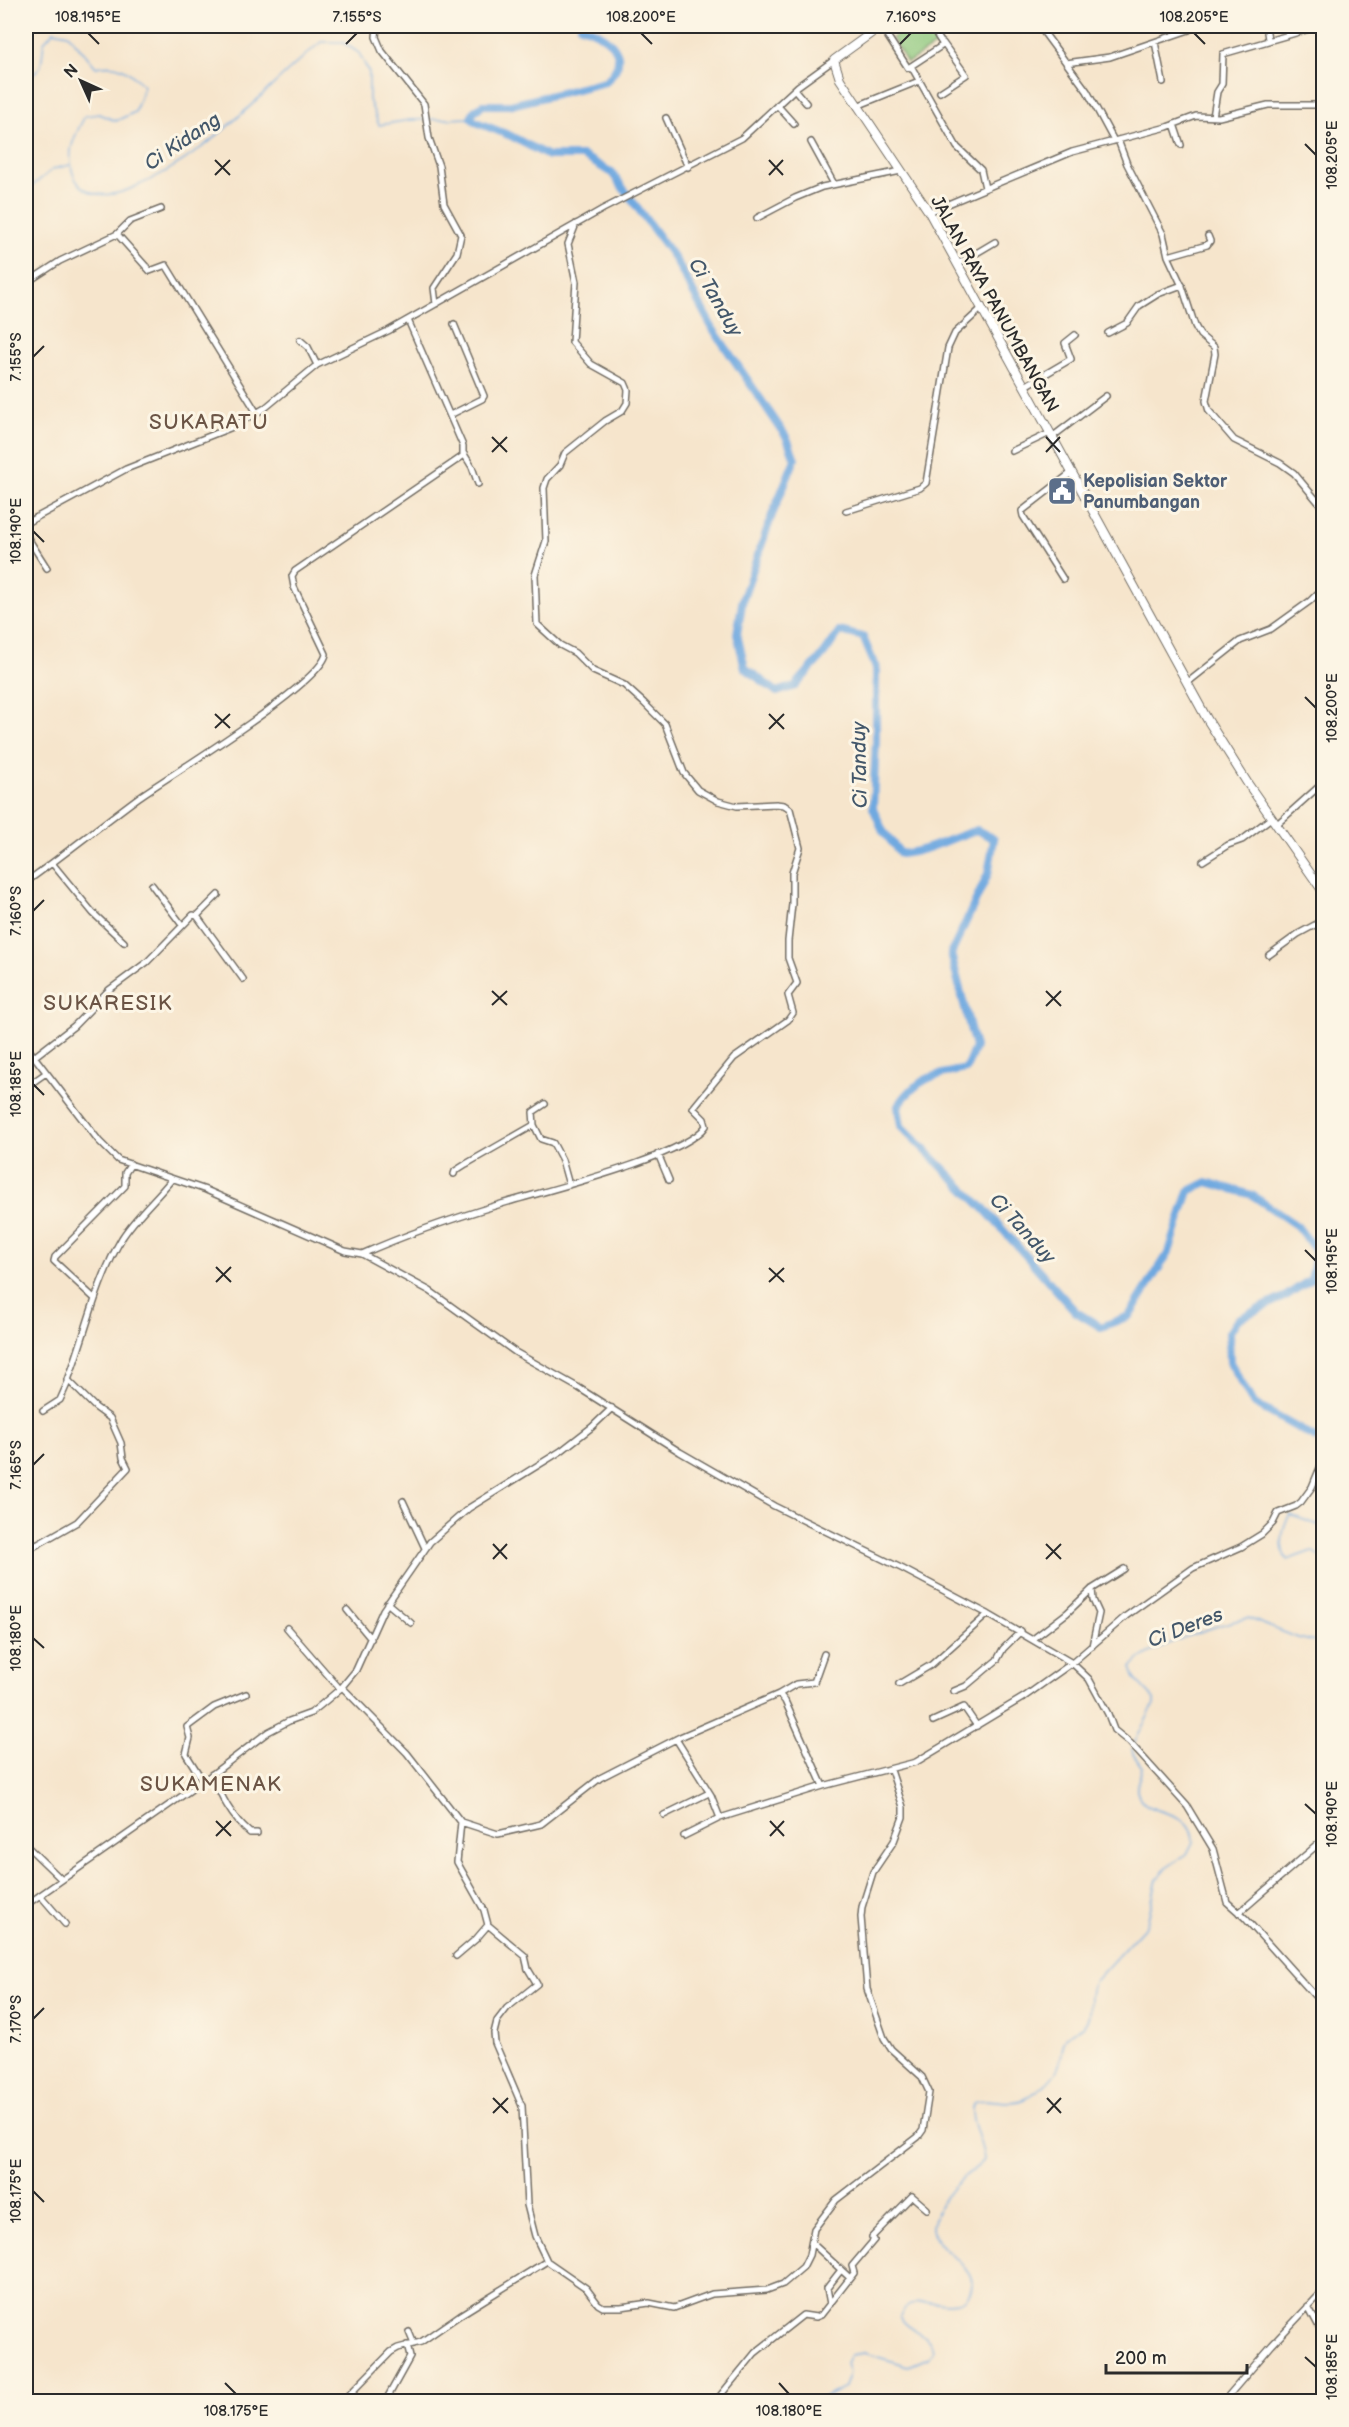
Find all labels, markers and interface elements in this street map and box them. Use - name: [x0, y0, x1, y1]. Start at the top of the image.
- text: 108.195°E: [55, 8, 121, 27]
- text: 7.155°S: [332, 8, 382, 27]
- text: 108.200°E: [606, 8, 676, 27]
- text: 7.160°S: [886, 8, 936, 27]
- text: 108.205°E: [1159, 8, 1229, 27]
- north arrow: [51, 51, 111, 111]
- text: N: [60, 60, 82, 82]
- water label: Ci Kidang: [140, 108, 225, 176]
- text: 108.205°E: [1323, 120, 1342, 190]
- street label: JALAN RAYA PANUMBANGAN: [926, 192, 1063, 416]
- water label: Ci Tanduy: [683, 254, 748, 342]
- text: 7.155°S: [7, 332, 26, 382]
- district label: SUKARATU: [149, 410, 269, 435]
- place label: Kepolisian Sektor Panumbangan: [1083, 471, 1228, 513]
- public building icon: Kepolisian Sektor Panumbangan: [1046, 475, 1078, 507]
- text: 108.190°E: [7, 498, 26, 564]
- text: 108.200°E: [1323, 673, 1342, 743]
- water label: Ci Tanduy: [847, 720, 873, 808]
- text: 7.160°S: [7, 886, 26, 936]
- district label: SUKARESIK: [43, 991, 173, 1016]
- text: 108.185°E: [7, 1051, 26, 1117]
- water label: Ci Tanduy: [984, 1188, 1061, 1270]
- text: 108.195°E: [1323, 1228, 1342, 1294]
- text: 7.165°S: [7, 1440, 26, 1490]
- water label: Ci Deres: [1144, 1603, 1226, 1653]
- text: 108.180°E: [7, 1605, 26, 1671]
- district label: SUKAMENAK: [140, 1772, 282, 1797]
- text: 108.190°E: [1323, 1781, 1342, 1847]
- text: 7.170°S: [7, 1995, 26, 2043]
- text: 108.175°E: [7, 2159, 26, 2223]
- text: 108.185°E: [1323, 2334, 1342, 2400]
- scale bar: [1106, 2337, 1247, 2375]
- text: 200 m: [1115, 2348, 1167, 2369]
- text: 108.175°E: [204, 2402, 268, 2421]
- text: 108.180°E: [756, 2402, 822, 2421]

